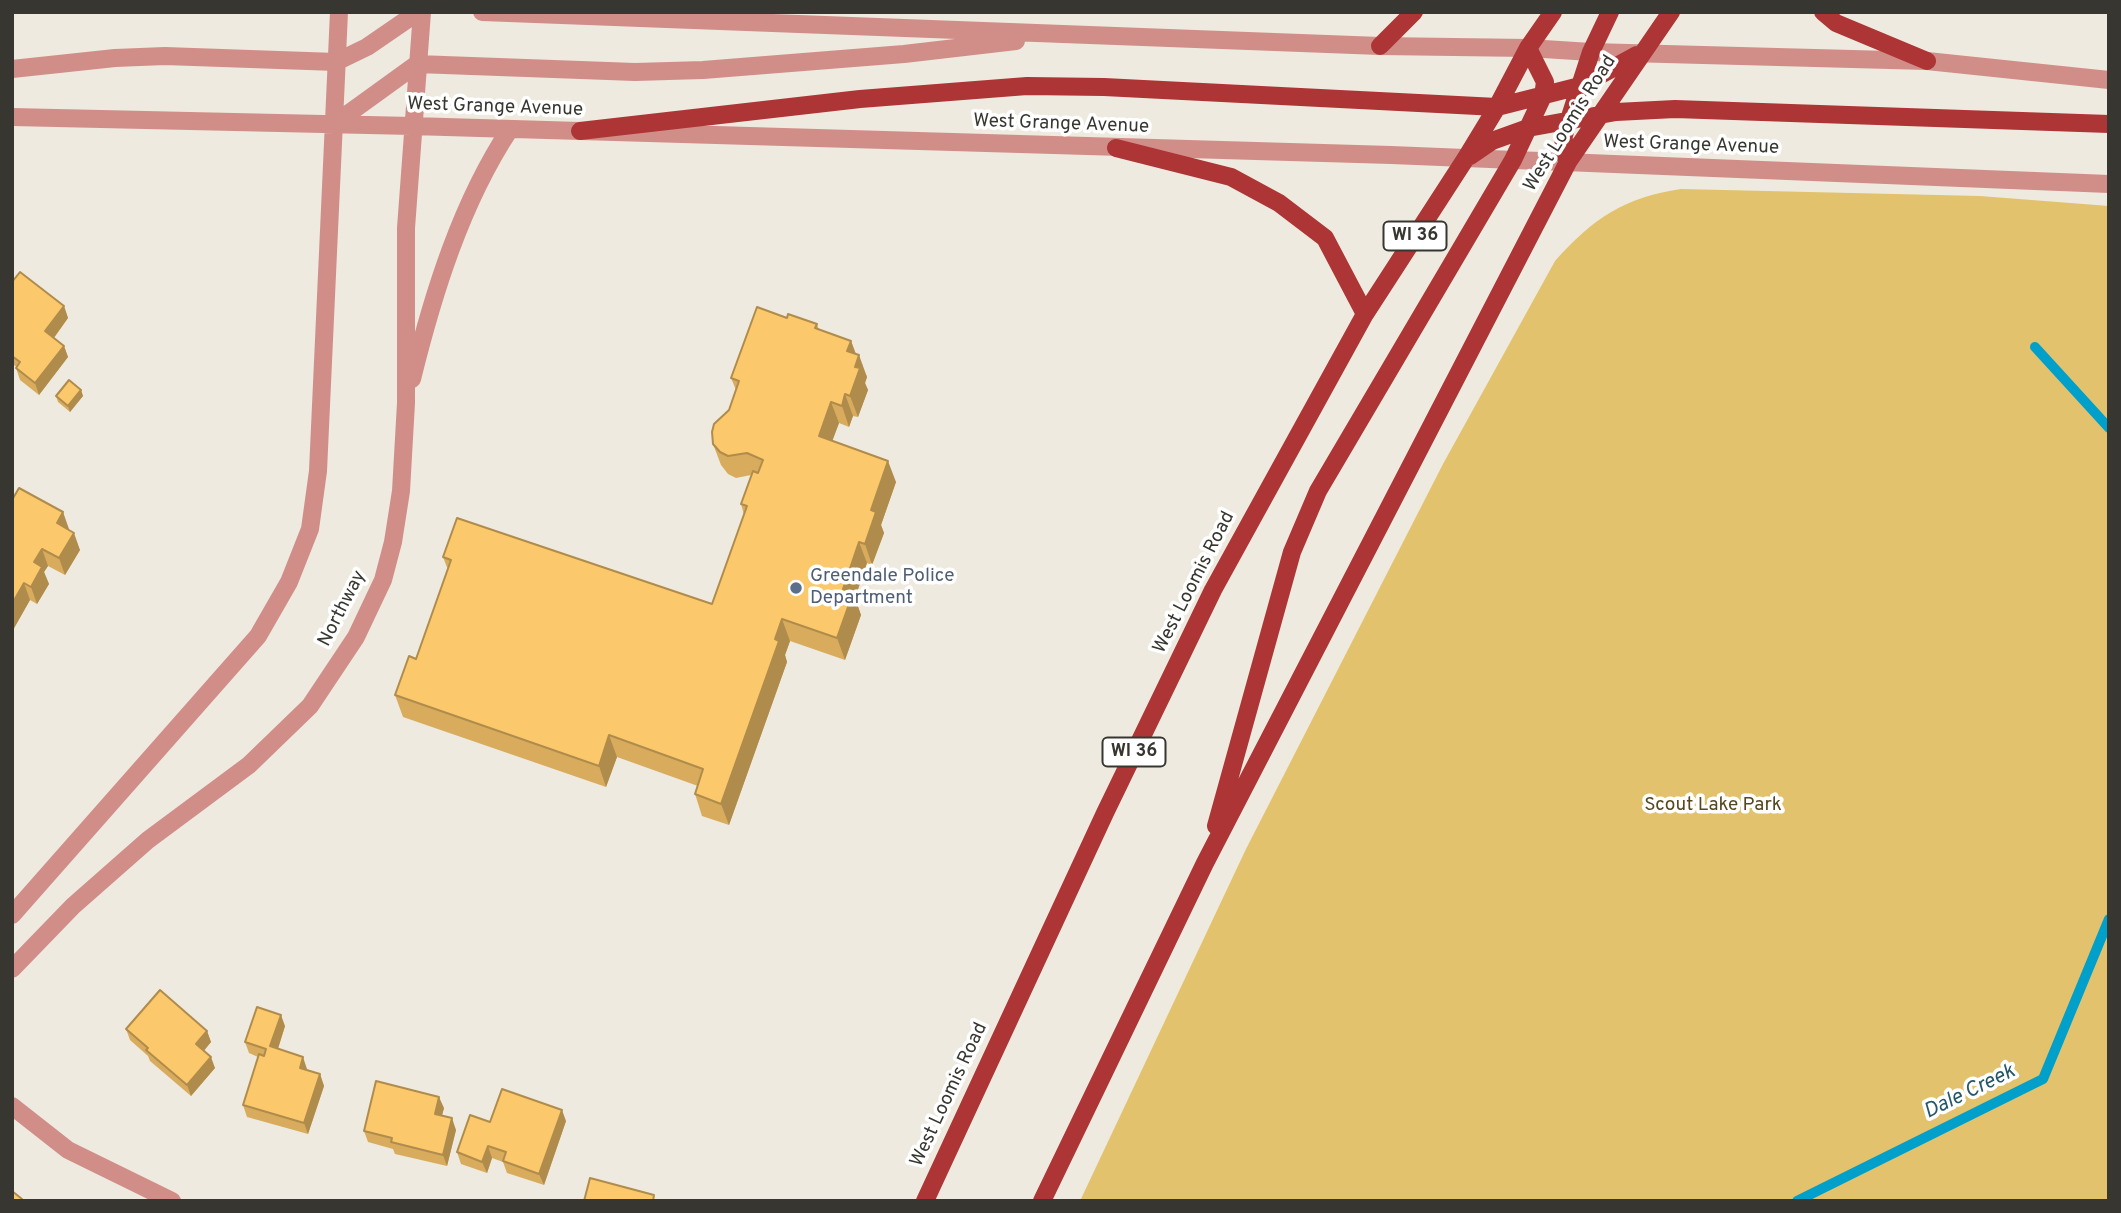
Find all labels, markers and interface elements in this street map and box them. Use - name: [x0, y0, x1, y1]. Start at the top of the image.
- street label: West Loomis Road: [1520, 52, 1622, 196]
- street label: West Grange Avenue: [407, 94, 583, 122]
- street label: West Grange Avenue: [973, 111, 1149, 139]
- street label: West Grange Avenue: [1603, 132, 1779, 160]
- road number: WI 36: [1384, 222, 1446, 250]
- street label: West Loomis Road: [1149, 508, 1241, 658]
- place label: Greendale Police Department: [810, 566, 955, 610]
- street label: Northway: [314, 567, 372, 651]
- marker: Greendale Police Department: [788, 580, 804, 596]
- road number: WI 36: [1102, 738, 1166, 766]
- park label: Scout Lake Park: [1644, 795, 1782, 817]
- street label: West Loomis Road: [907, 1019, 993, 1171]
- water label: Dale Creek: [1920, 1060, 2020, 1126]

